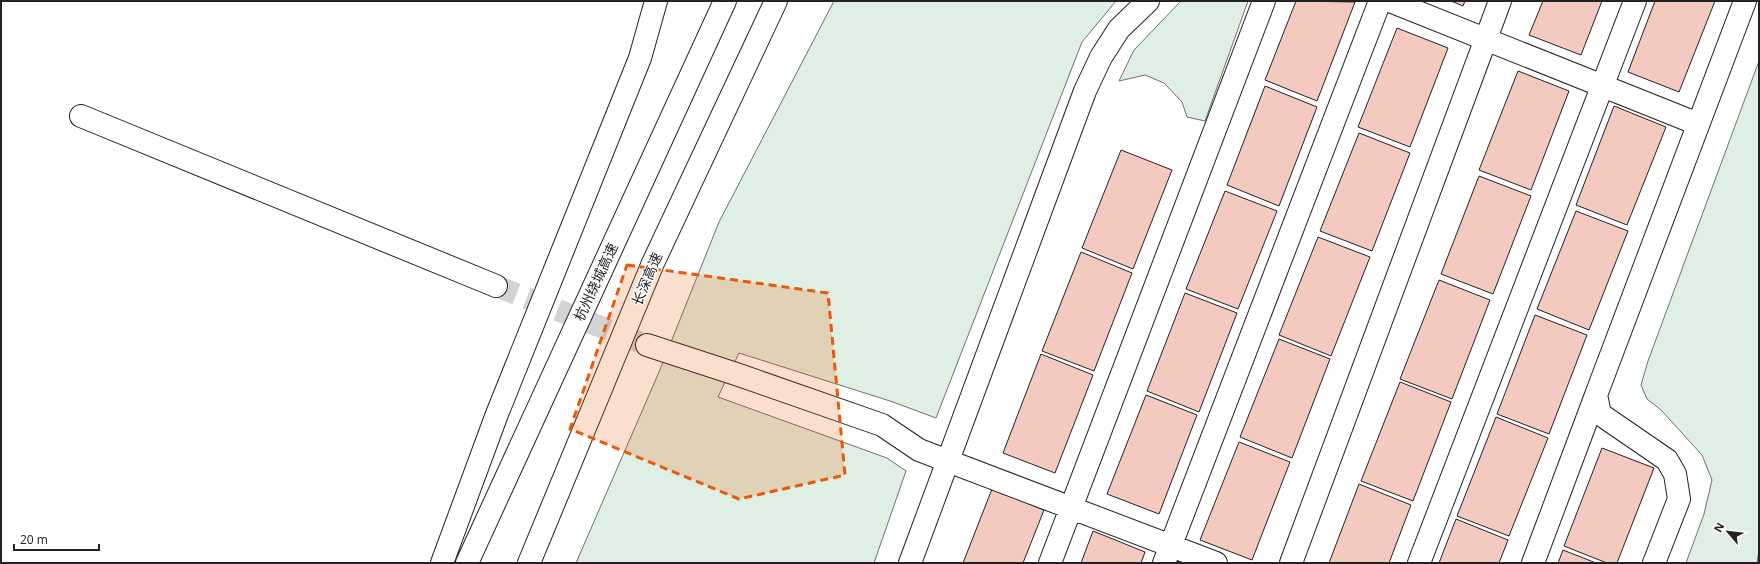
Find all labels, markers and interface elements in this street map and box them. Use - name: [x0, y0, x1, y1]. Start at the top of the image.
- street label: 杭州绕城高速: [569, 240, 622, 324]
- street label: 长深高速: [627, 249, 666, 308]
- north arrow: [1708, 512, 1748, 552]
- text: N: [1710, 520, 1727, 535]
- scale bar: [14, 526, 99, 552]
- text: 20 m: [20, 531, 48, 548]

